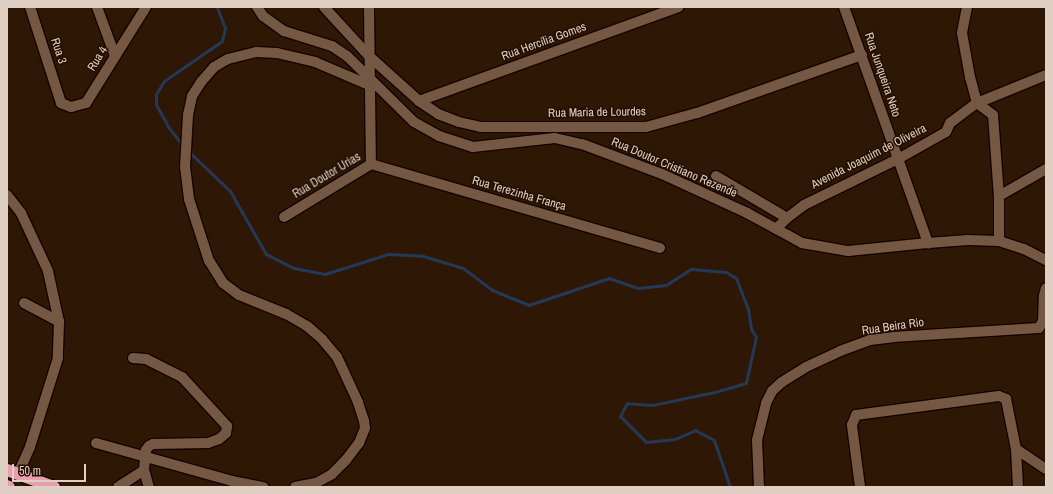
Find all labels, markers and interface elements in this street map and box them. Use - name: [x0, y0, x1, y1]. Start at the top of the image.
- street label: Rua Hercília Gomes: [500, 20, 588, 64]
- street label: Rua Junqueira Neto: [861, 31, 903, 119]
- street label: Rua 3: [47, 36, 69, 66]
- street label: Rua 4: [85, 44, 111, 74]
- street label: Rua Maria de Lourdes: [548, 105, 646, 121]
- street label: Avenida Joaquim de Oliveira: [809, 122, 929, 192]
- street label: Rua Doutor Cristiano Rezende: [609, 135, 739, 201]
- street label: Rua Doutor Urias: [290, 150, 364, 202]
- street label: Rua Terezinha França: [470, 174, 568, 214]
- street label: Rua Beira Rio: [861, 316, 925, 338]
- scale bar: [14, 456, 88, 482]
- text: 50 m: [19, 463, 41, 479]

